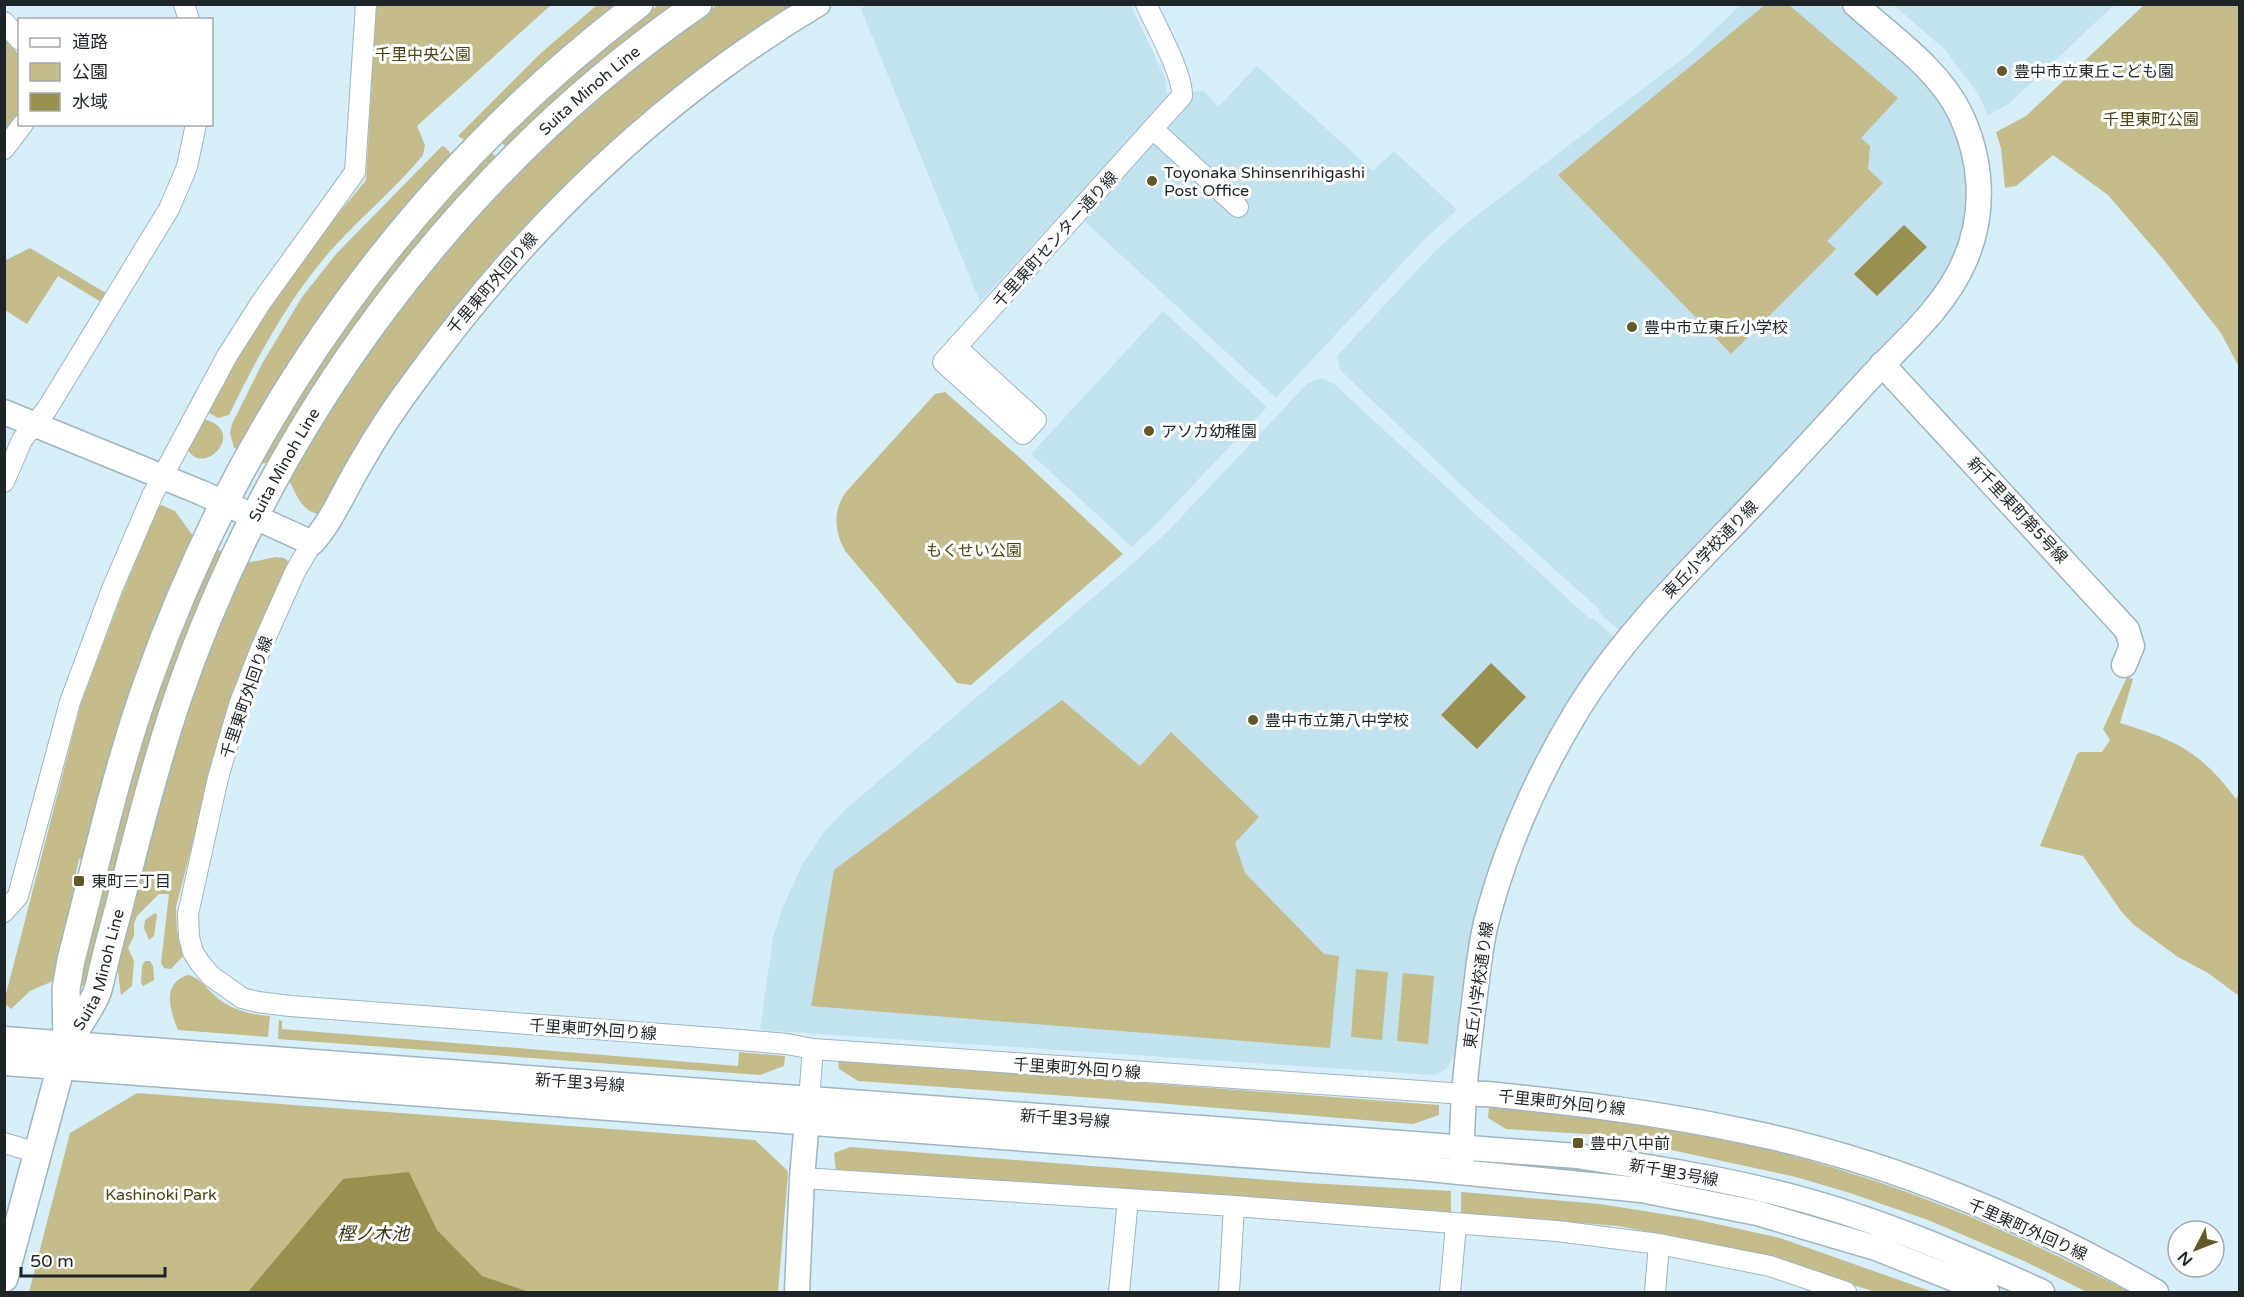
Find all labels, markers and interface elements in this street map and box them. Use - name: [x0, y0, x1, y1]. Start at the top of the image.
- legend: [18, 18, 213, 126]
- text: 道路: [72, 31, 108, 53]
- street label: Suita Minoh Line: [535, 42, 644, 140]
- park label: 千里中央公園: [375, 45, 471, 65]
- text: 公園: [72, 61, 108, 83]
- place label: 豊中市立東丘こども園: [2014, 62, 2174, 82]
- marker: 豊中市立東丘こども園: [1995, 64, 2009, 78]
- text: 水域: [72, 91, 108, 113]
- park label: 千里東町公園: [2103, 110, 2199, 130]
- place label: Toyonaka Shinsenrihigashi Post Office: [1164, 163, 1365, 201]
- street label: 千里東町センター通り線: [989, 168, 1122, 312]
- marker: Toyonaka Shinsenrihigashi Post Office: [1145, 174, 1159, 188]
- street label: 千里東町外回り線: [443, 229, 542, 339]
- place label: 豊中市立東丘小学校: [1644, 318, 1788, 338]
- marker: 豊中市立東丘小学校: [1625, 320, 1639, 334]
- street label: Suita Minoh Line: [245, 404, 325, 525]
- place label: アソカ幼稚園: [1161, 422, 1257, 442]
- marker: アソカ幼稚園: [1142, 424, 1156, 438]
- street label: 新千里東町第5号線: [1963, 453, 2072, 568]
- street label: 東丘小学校通り線: [1659, 497, 1762, 603]
- park label: もくせい公園: [926, 541, 1022, 561]
- street label: 千里東町外回り線: [217, 634, 277, 761]
- place label: 豊中市立第八中学校: [1265, 711, 1409, 731]
- marker: 豊中市立第八中学校: [1246, 713, 1260, 727]
- place label: 東町三丁目: [91, 872, 171, 892]
- marker: 東町三丁目: [72, 874, 86, 888]
- street label: Suita Minoh Line: [69, 907, 129, 1034]
- street label: 東丘小学校通り線: [1460, 920, 1498, 1050]
- street label: 千里東町外回り線: [528, 1016, 657, 1044]
- street label: 千里東町外回り線: [1012, 1055, 1141, 1083]
- street label: 新千里3号線: [534, 1070, 626, 1096]
- street label: 千里東町外回り線: [1497, 1086, 1627, 1120]
- street label: 新千里3号線: [1019, 1106, 1111, 1132]
- place label: 豊中八中前: [1590, 1134, 1670, 1154]
- marker: 豊中八中前: [1571, 1136, 1585, 1150]
- street label: 新千里3号線: [1628, 1155, 1720, 1191]
- park label: Kashinoki Park: [105, 1185, 217, 1205]
- street label: 千里東町外回り線: [1965, 1195, 2090, 1265]
- north arrow: [2166, 1219, 2226, 1279]
- water label: 樫ノ木池: [337, 1223, 411, 1245]
- scale bar: [21, 1240, 165, 1278]
- text: N: [2174, 1247, 2197, 1270]
- text: 50 m: [30, 1250, 74, 1272]

